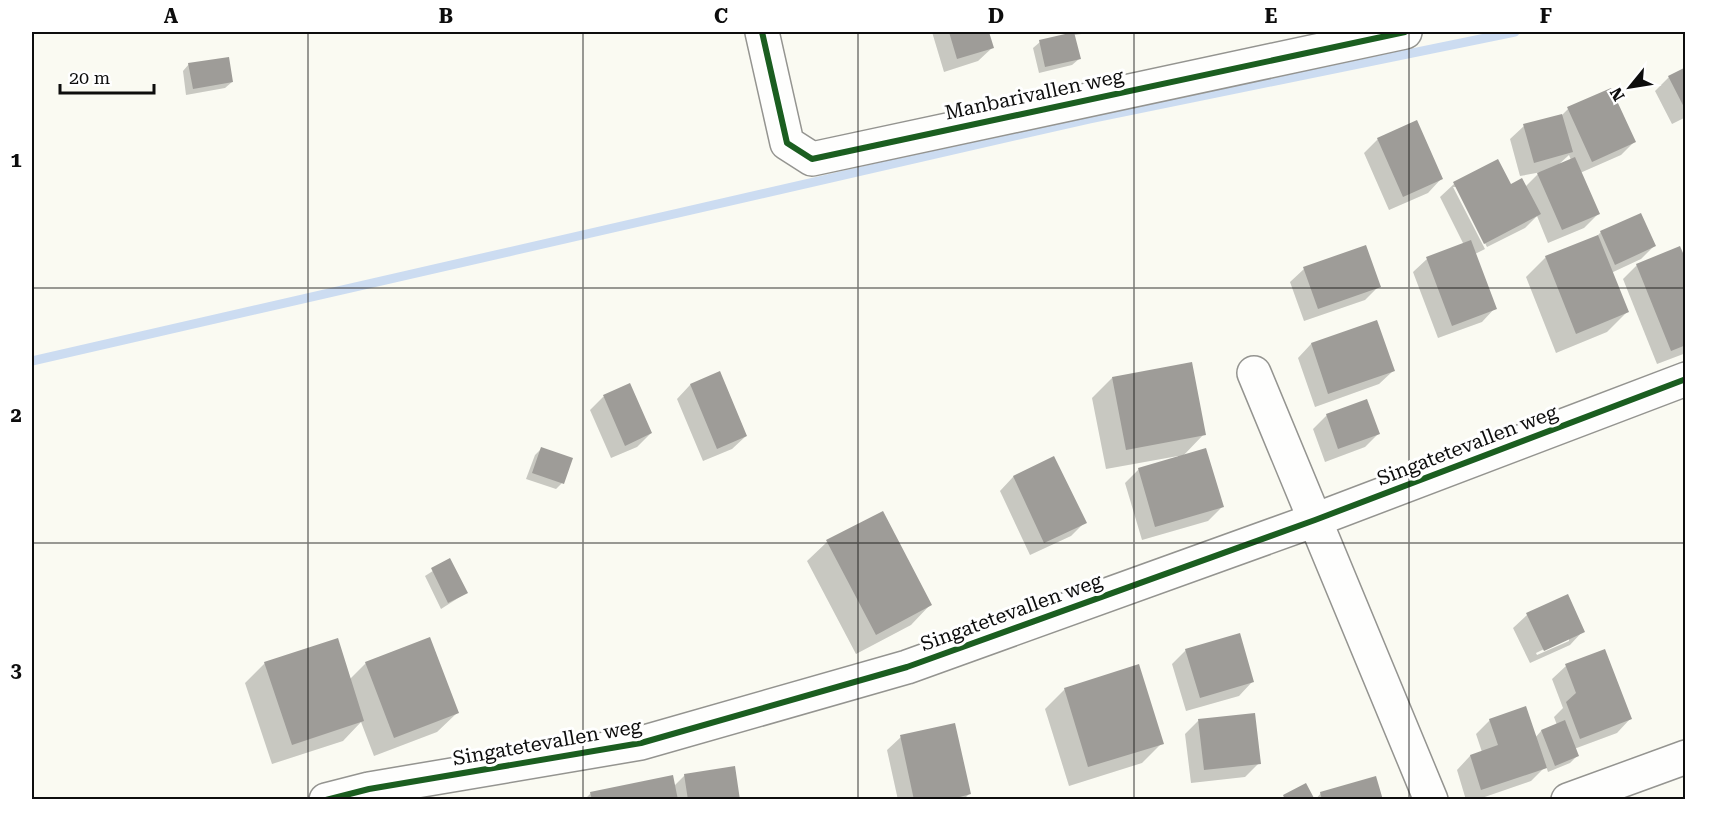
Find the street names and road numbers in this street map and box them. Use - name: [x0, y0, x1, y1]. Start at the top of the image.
- street label: Manbarivallen weg: [942, 63, 1126, 125]
- street label: Singatetevallen weg: [1373, 399, 1561, 491]
- street label: Singatetevallen weg: [917, 568, 1106, 656]
- street label: Singatetevallen weg: [451, 713, 644, 770]

